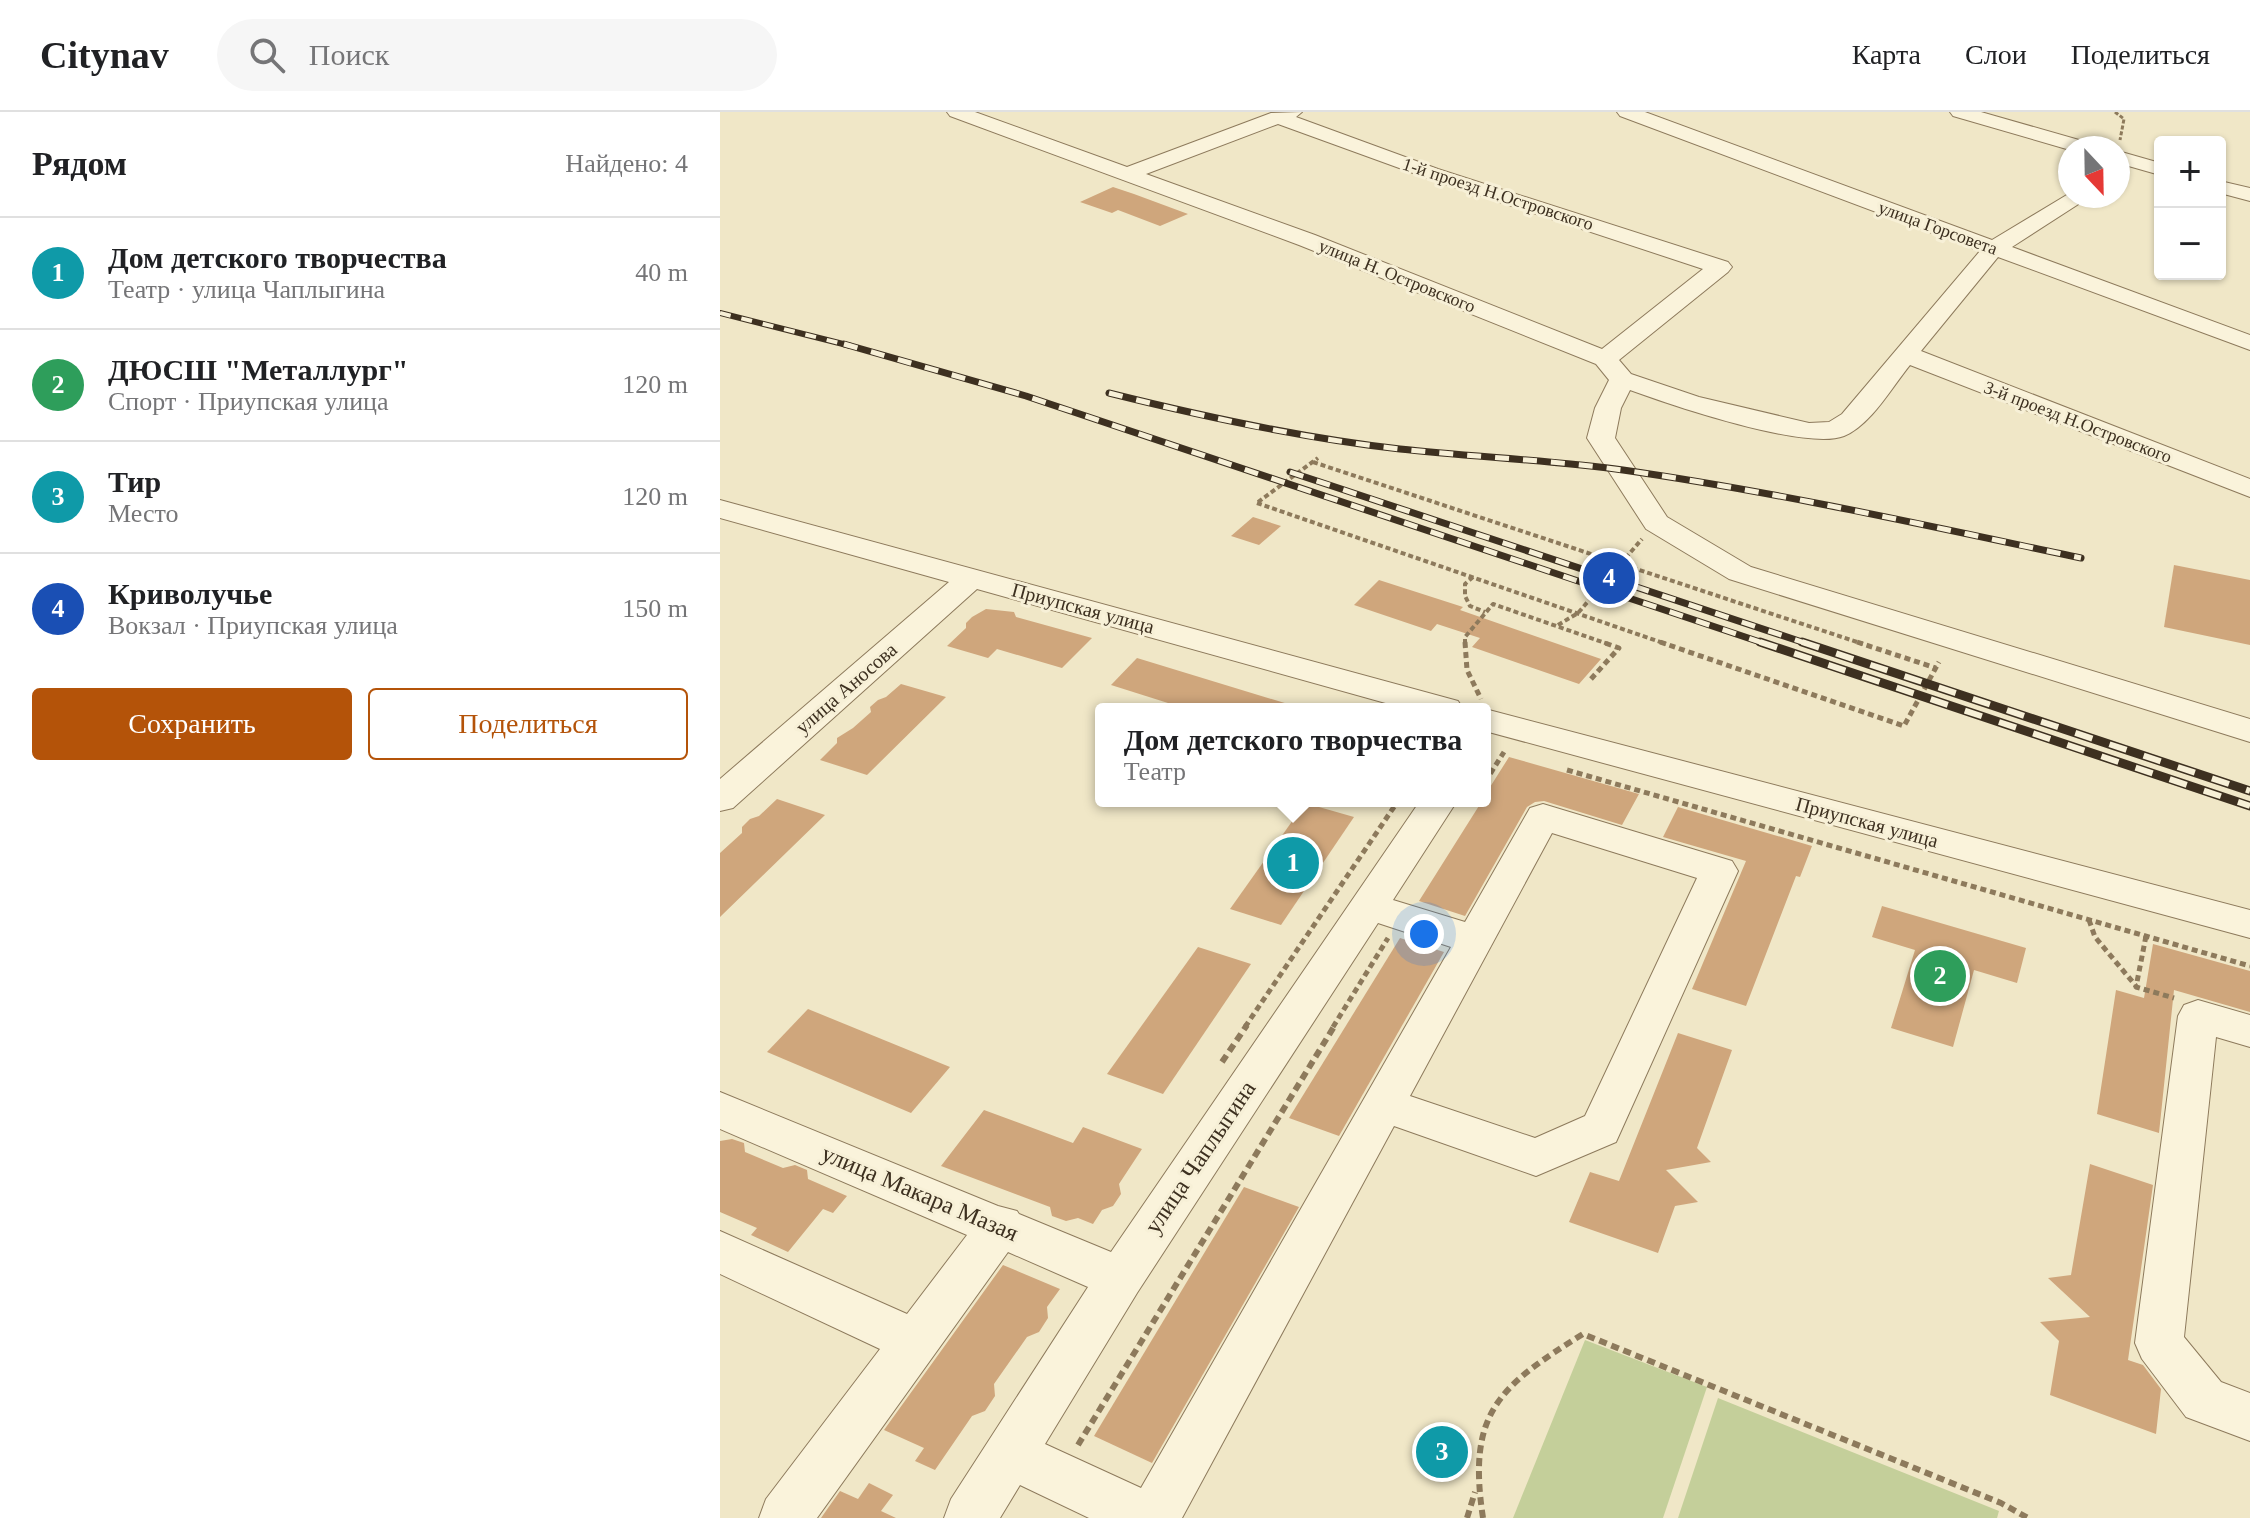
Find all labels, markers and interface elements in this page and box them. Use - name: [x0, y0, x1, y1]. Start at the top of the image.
- search box: [217, 19, 777, 91]
- icon: search: [245, 33, 289, 77]
- text: Citynav: [40, 34, 169, 76]
- text: Поиск: [309, 38, 389, 71]
- text: Карта: [1852, 39, 1921, 70]
- text: Слои: [1965, 39, 2027, 70]
- text: Поделиться: [2071, 39, 2210, 70]
- north arrow: [2058, 136, 2130, 208]
- map controls: [2154, 136, 2226, 280]
- button: +: [2154, 136, 2226, 208]
- text: Рядом: [32, 145, 127, 182]
- text: Найдено: 4: [565, 149, 688, 178]
- street label: 1-й проезд Н.Островского: [1400, 154, 1596, 234]
- street label: улица Горсовета: [1876, 197, 2000, 259]
- button: −: [2154, 208, 2226, 280]
- street label: улица Н. Островского: [1316, 235, 1478, 317]
- text: Дом детского творчества: [108, 241, 447, 274]
- text: 1: [52, 258, 65, 287]
- text: 40 m: [635, 258, 688, 287]
- text: Театр · улица Чаплыгина: [108, 275, 385, 304]
- text: ДЮСШ "Металлург": [108, 353, 408, 386]
- text: 2: [52, 370, 65, 399]
- text: 120 m: [622, 370, 688, 399]
- street label: 3-й проезд Н.Островского: [1981, 377, 2175, 467]
- text: Спорт · Приупская улица: [108, 387, 389, 416]
- text: Тир: [108, 465, 161, 498]
- text: 3: [52, 482, 65, 511]
- text: 120 m: [622, 482, 688, 511]
- text: Место: [108, 499, 179, 528]
- pin: 4: [1583, 548, 1635, 608]
- text: Криволучье: [108, 577, 272, 610]
- street label: Приупская улица: [1009, 578, 1157, 639]
- text: 4: [52, 594, 65, 623]
- text: 150 m: [622, 594, 688, 623]
- text: Вокзал · Приупская улица: [108, 611, 398, 640]
- street label: улица Аносова: [791, 638, 902, 739]
- button: Сохранить: [32, 688, 352, 760]
- button: Поделиться: [368, 688, 688, 760]
- popup: [1095, 703, 1491, 807]
- text: Дом детского творчества: [1124, 723, 1462, 756]
- text: Театр: [1124, 757, 1186, 786]
- street label: Приупская улица: [1793, 792, 1941, 853]
- pin: 1: [1267, 833, 1319, 893]
- your location: [1404, 914, 1444, 954]
- pin: 2: [1914, 946, 1966, 1006]
- street label: улица Чаплыгина: [1139, 1076, 1261, 1238]
- street label: улица Макара Мазая: [818, 1140, 1022, 1246]
- pin: 3: [1416, 1422, 1468, 1482]

